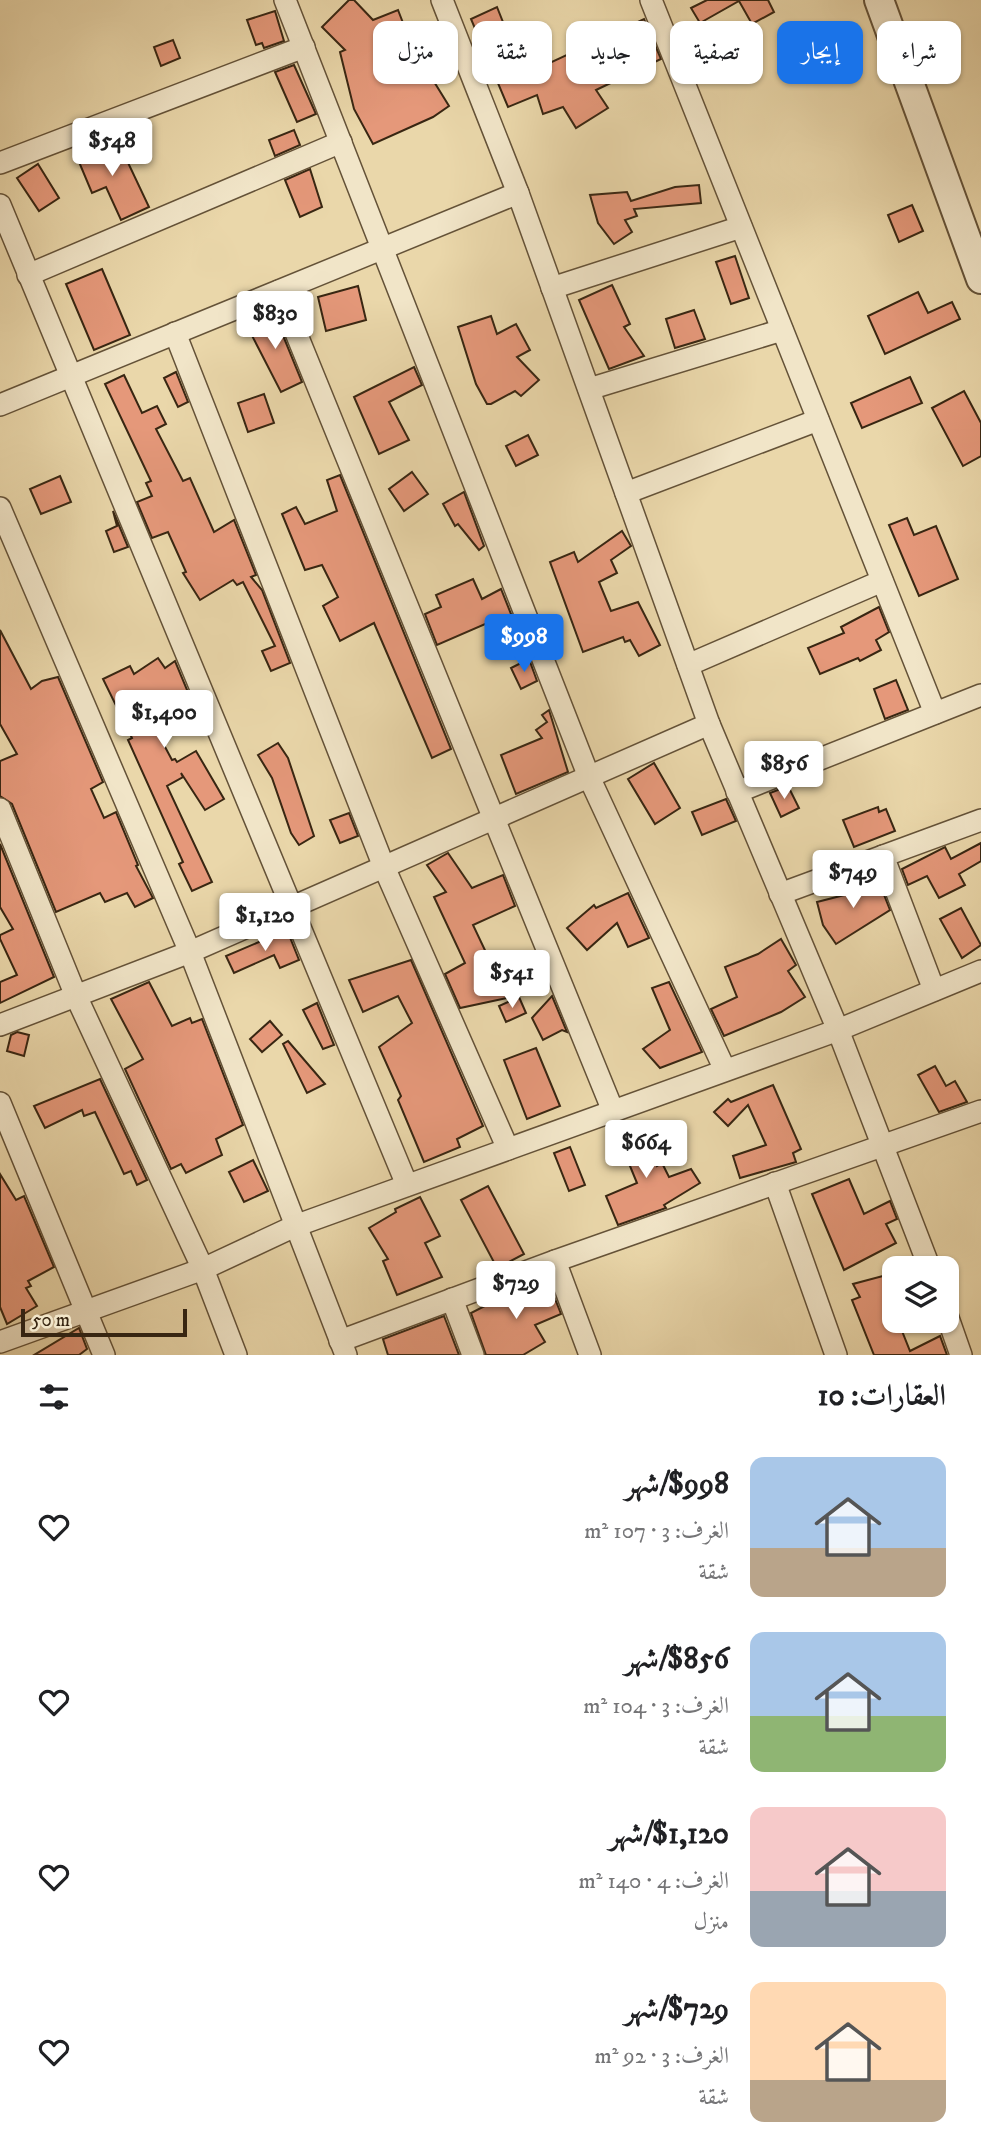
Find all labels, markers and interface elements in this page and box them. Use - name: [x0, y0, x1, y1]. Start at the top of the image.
- chip: منزل: [373, 21, 458, 84]
- chip: شقة: [472, 21, 552, 84]
- chip: جديد: [566, 21, 656, 84]
- chip: تصفية: [670, 21, 763, 84]
- chip: إيجار: [777, 21, 863, 84]
- chip: شراء: [877, 21, 961, 84]
- pin: $548: [71, 118, 153, 178]
- text: $548: [88, 126, 136, 155]
- pin: $830: [234, 292, 316, 351]
- text: $830: [252, 299, 298, 328]
- pin: $998: [483, 614, 565, 674]
- text: $998: [500, 622, 548, 651]
- pin: $1,400: [107, 690, 221, 750]
- text: $1,400: [131, 698, 197, 727]
- pin: $856: [743, 742, 825, 801]
- text: $856: [760, 749, 808, 778]
- pin: $749: [812, 850, 894, 910]
- text: $749: [829, 858, 878, 887]
- pin: $1,120: [208, 894, 322, 953]
- text: $1,120: [235, 901, 295, 930]
- pin: $541: [471, 950, 553, 1010]
- text: $541: [490, 958, 534, 987]
- pin: $664: [605, 1120, 687, 1180]
- text: $664: [621, 1128, 671, 1157]
- map controls: [882, 1256, 959, 1333]
- button: layers: [882, 1256, 959, 1333]
- pin: $729: [475, 1262, 557, 1321]
- text: $729: [492, 1269, 540, 1298]
- scale bar: [21, 1306, 187, 1338]
- text: 50 m: [32, 1309, 70, 1332]
- icon: filters: [35, 1378, 73, 1416]
- text: العقارات: 10: [817, 1378, 946, 1415]
- text: $998/شهر: [625, 1466, 729, 1503]
- icon: home: [806, 1485, 890, 1569]
- icon: heart: [35, 1508, 73, 1546]
- text: الغرف: 3 · 107 m²: [584, 1517, 729, 1546]
- text: شقة: [699, 1558, 729, 1587]
- text: $856/شهر: [625, 1641, 729, 1678]
- icon: home: [806, 1660, 890, 1744]
- icon: heart: [35, 1683, 73, 1721]
- text: الغرف: 3 · 104 m²: [583, 1692, 729, 1721]
- text: شقة: [699, 1733, 729, 1762]
- text: $1,120/شهر: [609, 1816, 729, 1853]
- icon: home: [806, 1835, 890, 1919]
- icon: heart: [35, 1858, 73, 1896]
- text: الغرف: 4 · 140 m²: [578, 1867, 729, 1896]
- text: منزل: [694, 1908, 729, 1937]
- text: $729/شهر: [625, 1991, 729, 2028]
- icon: home: [806, 2010, 890, 2094]
- icon: heart: [35, 2033, 73, 2071]
- text: الغرف: 3 · 92 m²: [594, 2042, 729, 2071]
- text: شقة: [699, 2083, 729, 2112]

